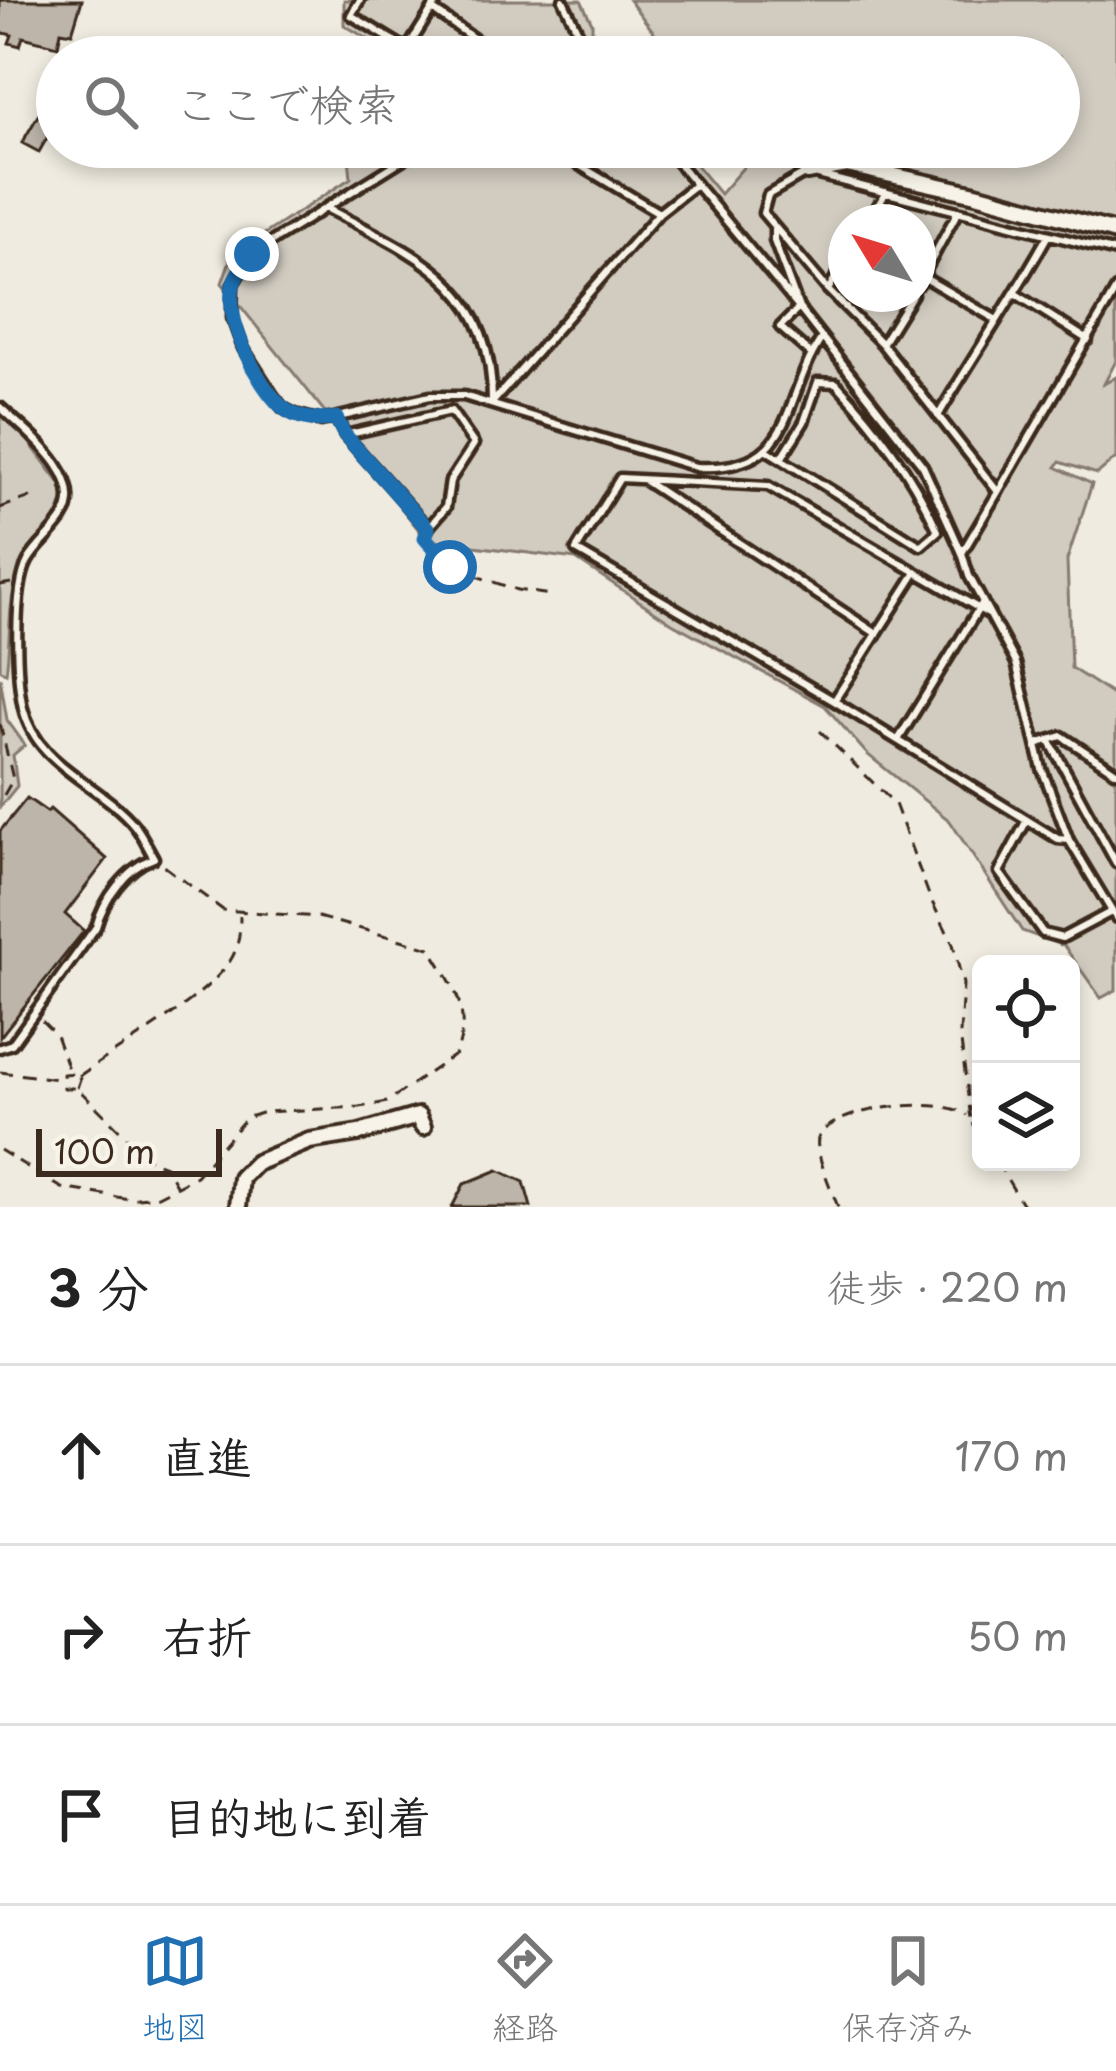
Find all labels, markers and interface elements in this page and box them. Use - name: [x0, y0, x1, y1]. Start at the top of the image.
- search box: [36, 36, 1080, 168]
- text: ここで検索: [174, 68, 399, 136]
- icon: search: [78, 69, 144, 135]
- north arrow: [828, 204, 936, 312]
- route end: [225, 227, 279, 281]
- route start: [423, 540, 477, 594]
- map controls: [972, 955, 1080, 1171]
- button: locate: [972, 955, 1080, 1063]
- button: layers: [972, 1063, 1080, 1171]
- scale bar: [36, 1123, 222, 1176]
- text: 100 m: [54, 1125, 155, 1175]
- text: 3 分: [48, 1247, 149, 1324]
- text: 徒歩 · 220 m: [827, 1256, 1068, 1315]
- text: 直進: [162, 1421, 252, 1489]
- icon: ahead: [48, 1422, 114, 1488]
- text: 170 m: [955, 1425, 1068, 1484]
- text: 右折: [162, 1601, 252, 1669]
- icon: right: [48, 1602, 114, 1668]
- text: 50 m: [967, 1605, 1068, 1664]
- text: 目的地に到着: [162, 1781, 432, 1849]
- icon: arrive: [48, 1782, 114, 1848]
- tab: 地図: [142, 1928, 208, 2050]
- tab: 経路: [492, 1928, 558, 2050]
- tab: 保存済み: [842, 1928, 974, 2050]

